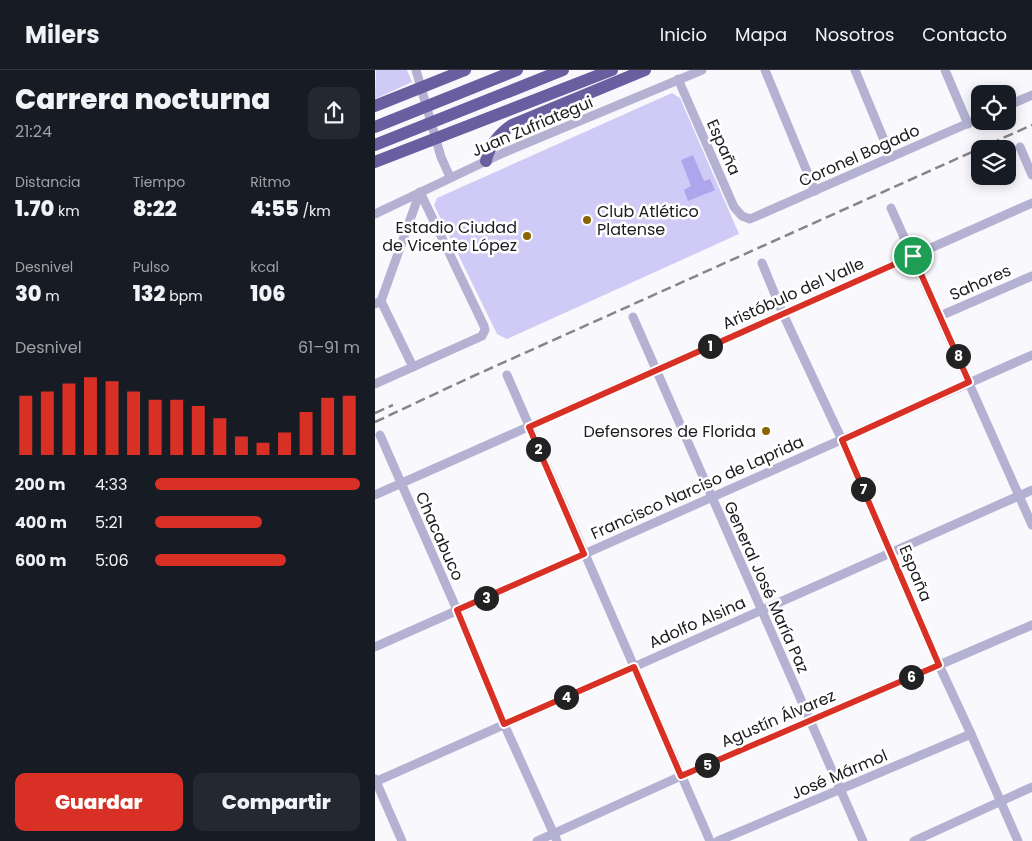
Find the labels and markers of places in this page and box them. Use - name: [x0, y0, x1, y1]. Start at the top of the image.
- place label: Club Atlético Platense: [597, 200, 699, 241]
- marker: Club Atlético Platense: [581, 214, 593, 226]
- place label: Estadio Ciudad de Vicente López: [382, 216, 517, 257]
- marker: Estadio Ciudad de Vicente López: [521, 230, 533, 242]
- pin: [892, 235, 934, 277]
- pin: 1: [697, 334, 723, 358]
- pin: 8: [945, 344, 971, 368]
- place label: Defensores de Florida: [583, 420, 756, 443]
- marker: Defensores de Florida: [760, 425, 772, 437]
- pin: 2: [525, 436, 551, 462]
- pin: 7: [851, 476, 875, 502]
- pin: 3: [473, 586, 499, 610]
- pin: 6: [899, 664, 923, 690]
- pin: 4: [553, 684, 579, 710]
- pin: 5: [695, 752, 719, 778]

